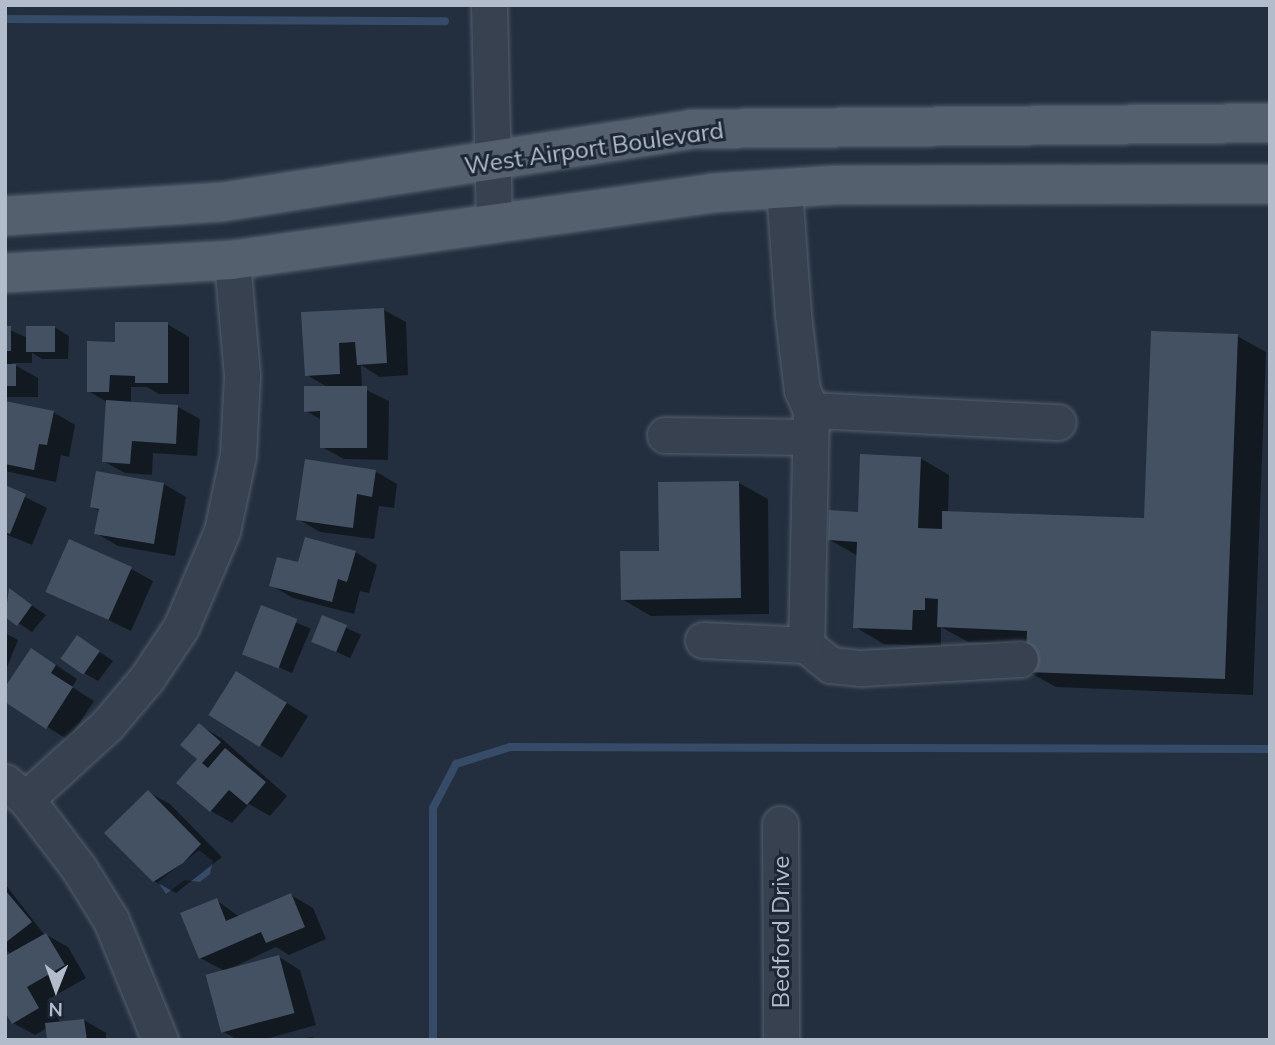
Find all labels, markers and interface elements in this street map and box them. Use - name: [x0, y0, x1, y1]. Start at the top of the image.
- street label: West Airport Boulevard: [463, 116, 725, 180]
- street label: Bedford Drive: [767, 856, 795, 1008]
- north arrow: [21, 954, 91, 1024]
- text: N: [48, 998, 63, 1022]

